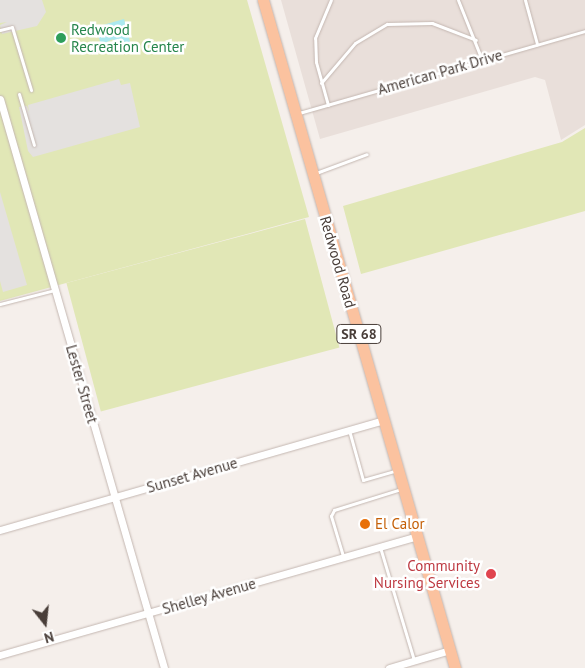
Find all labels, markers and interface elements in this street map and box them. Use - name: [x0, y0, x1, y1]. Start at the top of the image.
- place label: Redwood Recreation Center: [71, 20, 184, 55]
- marker: Redwood Recreation Center: [55, 32, 67, 44]
- street label: American Park Drive: [375, 46, 505, 98]
- street label: Redwood Road: [316, 214, 360, 310]
- road number: SR 68: [335, 322, 383, 346]
- street label: Lester Street: [62, 343, 102, 425]
- street label: Sunset Avenue: [144, 453, 240, 497]
- place label: El Calor: [375, 515, 425, 533]
- marker: El Calor: [359, 518, 371, 530]
- place label: Community Nursing Services: [374, 556, 480, 591]
- marker: Community Nursing Services: [484, 567, 498, 581]
- street label: Shelley Avenue: [160, 574, 258, 618]
- north arrow: [20, 598, 70, 648]
- text: N: [42, 627, 56, 647]

